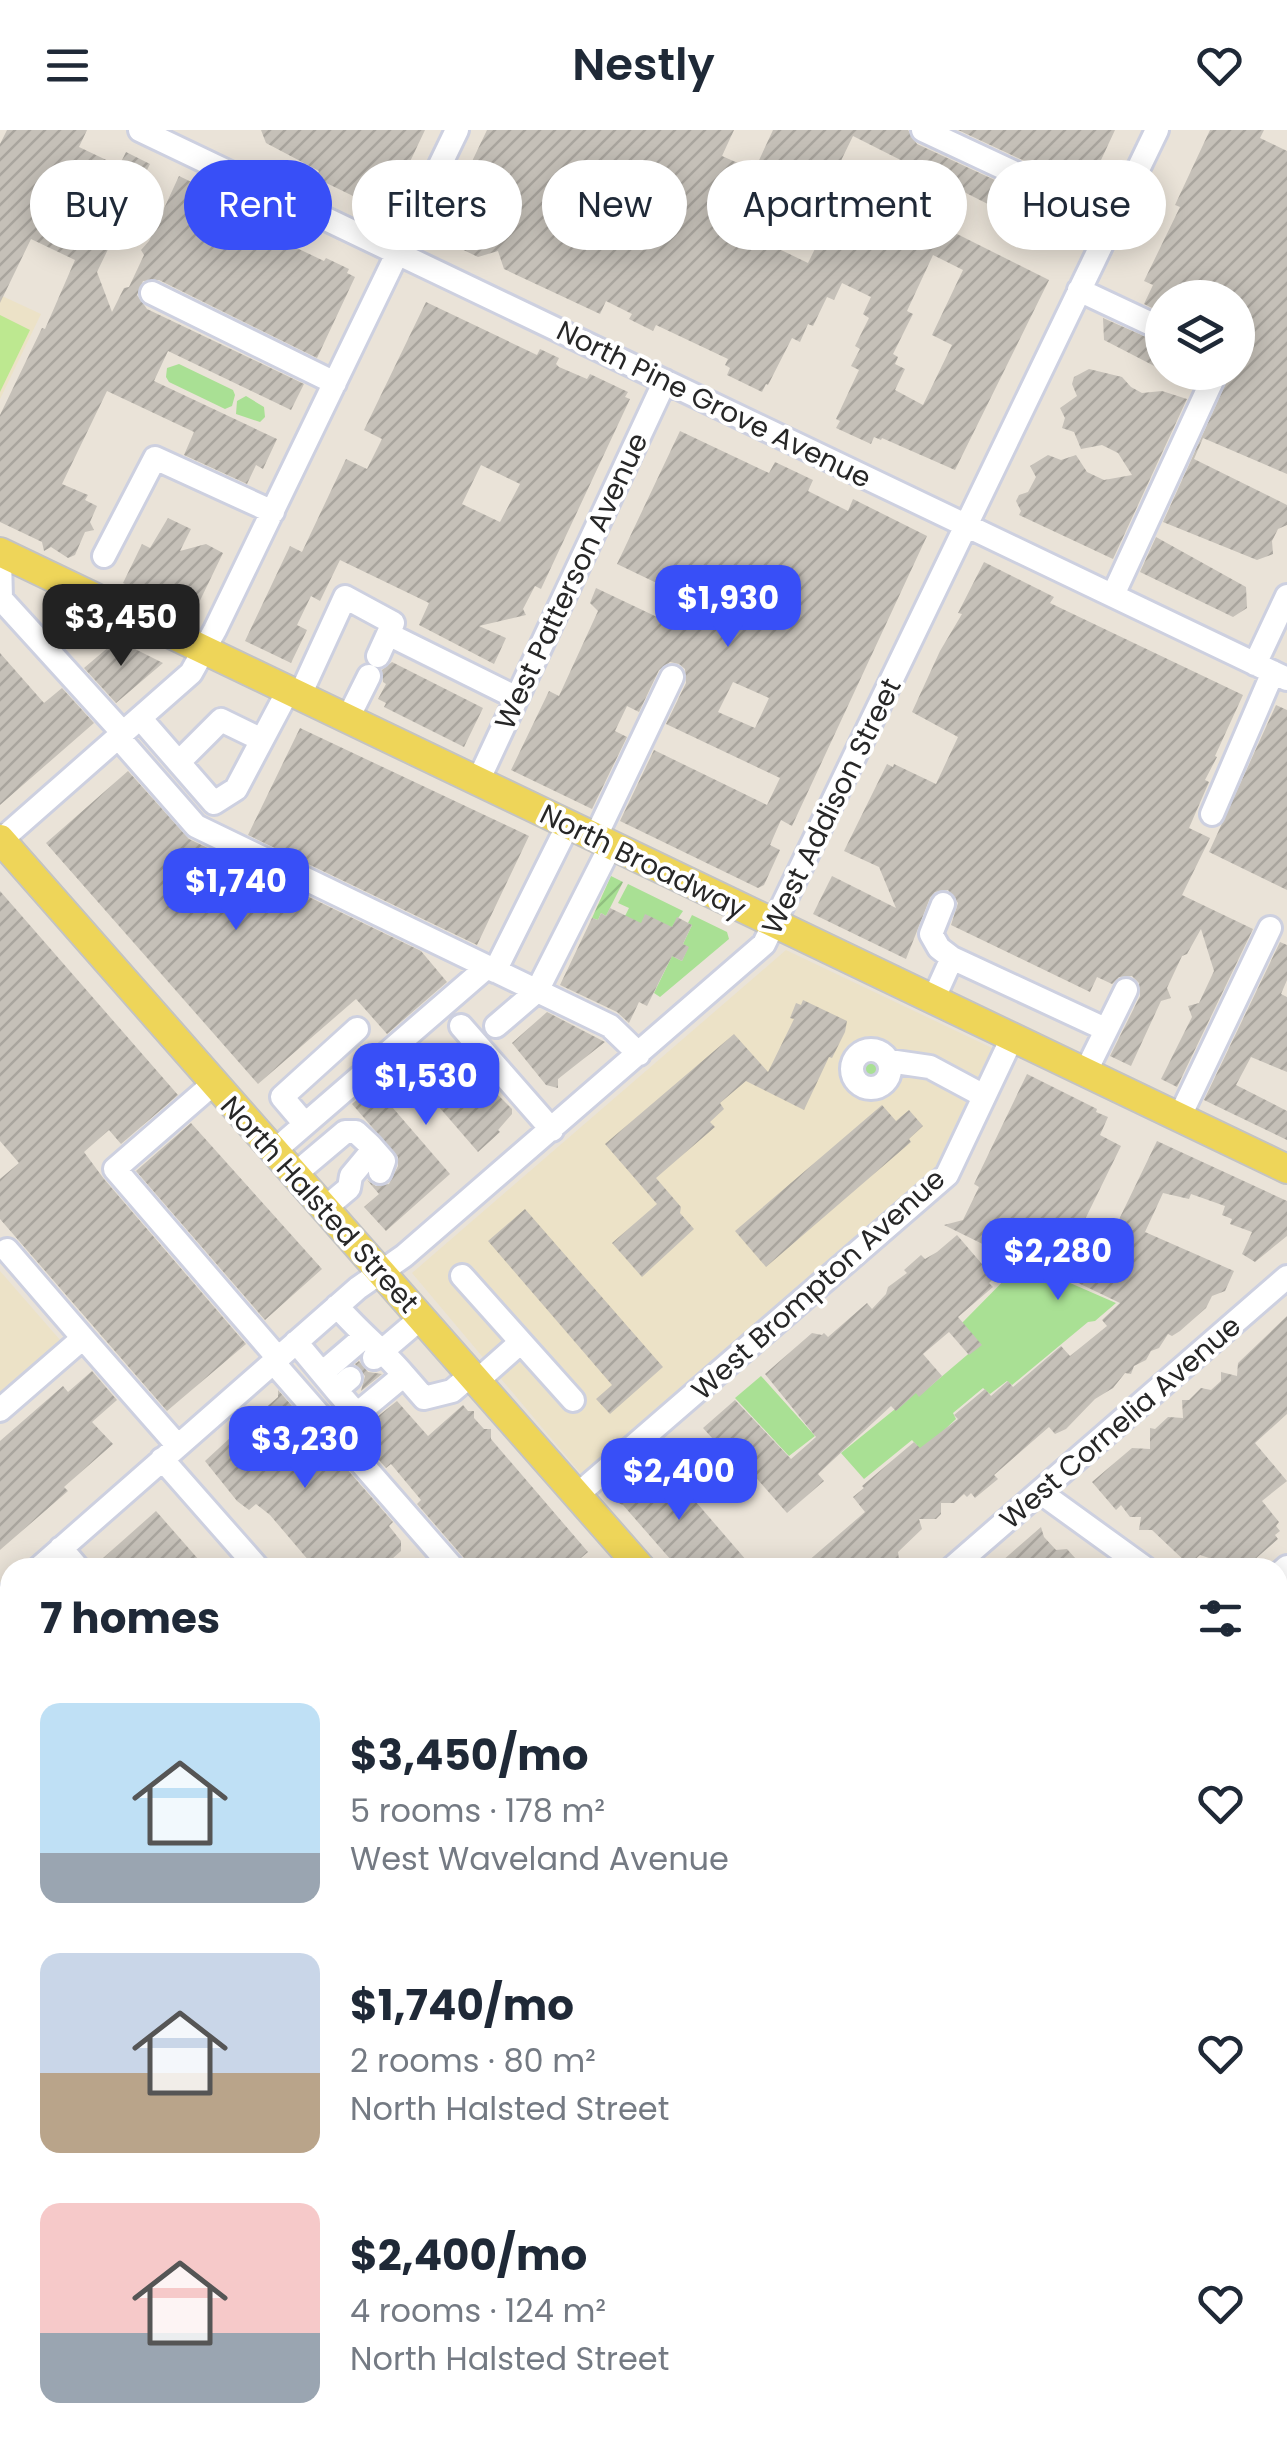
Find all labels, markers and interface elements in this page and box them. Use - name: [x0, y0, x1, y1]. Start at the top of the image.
- text: Nestly: [572, 33, 715, 96]
- icon: menu: [40, 38, 95, 93]
- icon: heart: [1192, 38, 1247, 93]
- chip: Buy: [30, 160, 164, 250]
- chip: Rent: [184, 160, 332, 250]
- chip: Filters: [352, 160, 522, 250]
- chip: New: [542, 160, 687, 250]
- chip: Apartment: [707, 160, 967, 250]
- chip: House: [987, 160, 1166, 250]
- map controls: [1145, 280, 1255, 390]
- button: layers: [1145, 280, 1255, 390]
- street label: North Pine Grove Avenue: [550, 311, 878, 498]
- street label: West Patterson Avenue: [485, 426, 657, 736]
- pin: $1,930: [647, 565, 809, 650]
- text: $1,930: [677, 575, 779, 620]
- pin: $3,450: [40, 584, 202, 669]
- text: $3,450: [65, 594, 177, 639]
- street label: West Addison Street: [752, 672, 910, 941]
- street label: North Broadway: [533, 795, 753, 928]
- pin: $1,740: [155, 848, 317, 933]
- text: $1,740: [185, 858, 287, 903]
- pin: $1,530: [345, 1043, 507, 1128]
- text: $1,530: [374, 1053, 478, 1098]
- street label: North Halsted Street: [212, 1087, 428, 1321]
- street label: West Brompton Avenue: [683, 1160, 954, 1409]
- pin: $2,280: [977, 1218, 1139, 1303]
- text: $2,280: [1004, 1228, 1112, 1273]
- street label: West Cornelia Avenue: [991, 1307, 1249, 1538]
- pin: $3,230: [224, 1406, 386, 1491]
- text: $3,230: [251, 1416, 359, 1461]
- pin: $2,400: [598, 1438, 760, 1523]
- text: $2,400: [623, 1448, 735, 1493]
- text: 7 homes: [40, 1589, 220, 1648]
- icon: filters: [1193, 1591, 1248, 1646]
- text: $3,450/mo: [350, 1726, 588, 1785]
- icon: home: [120, 1743, 240, 1863]
- icon: heart: [1193, 1776, 1248, 1831]
- text: 5 rooms · 178 m²: [350, 1788, 605, 1833]
- text: West Waveland Avenue: [350, 1836, 729, 1881]
- text: $1,740/mo: [350, 1976, 574, 2035]
- icon: home: [120, 1993, 240, 2113]
- icon: heart: [1193, 2026, 1248, 2081]
- text: 2 rooms · 80 m²: [350, 2038, 596, 2083]
- text: North Halsted Street: [350, 2086, 669, 2131]
- text: $2,400/mo: [350, 2226, 587, 2285]
- icon: home: [120, 2243, 240, 2363]
- icon: heart: [1193, 2276, 1248, 2331]
- text: 4 rooms · 124 m²: [350, 2288, 606, 2333]
- text: North Halsted Street: [350, 2336, 669, 2381]

